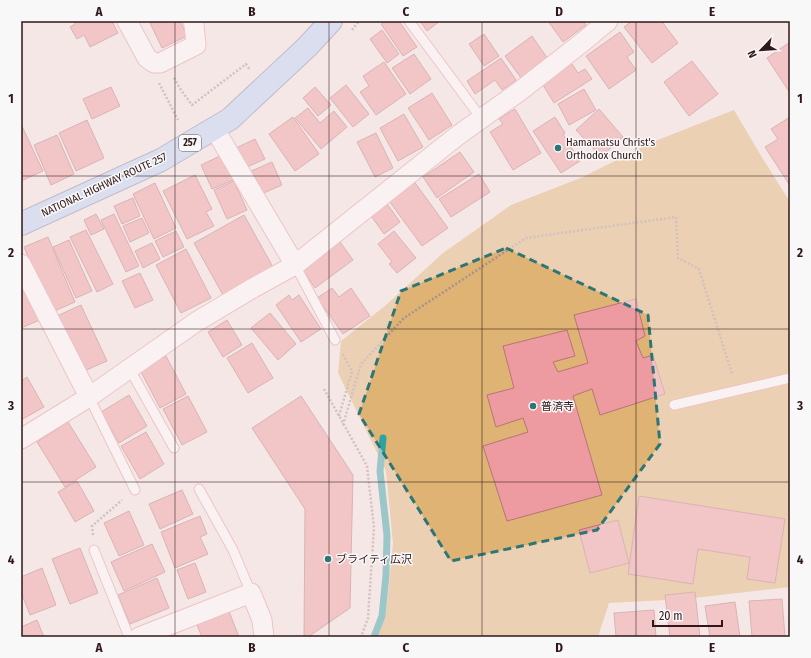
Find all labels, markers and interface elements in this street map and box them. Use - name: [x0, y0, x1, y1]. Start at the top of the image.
- text: A: [94, 4, 103, 19]
- text: B: [248, 4, 256, 19]
- text: C: [403, 4, 410, 19]
- text: D: [555, 4, 563, 19]
- text: E: [709, 4, 715, 19]
- north arrow: [741, 30, 781, 70]
- text: N: [745, 48, 760, 60]
- text: 1: [8, 91, 14, 106]
- text: 1: [797, 91, 803, 106]
- road number: 257: [179, 135, 201, 151]
- place label: Hamamatsu Christ's Orthodox Church: [566, 136, 656, 162]
- marker: Hamamatsu Christ's Orthodox Church: [553, 143, 563, 153]
- street label: NATIONAL HIGHWAY ROUTE 257: [39, 150, 169, 220]
- text: 2: [7, 245, 14, 260]
- text: 2: [796, 245, 803, 260]
- text: 3: [7, 398, 14, 413]
- text: 3: [796, 398, 803, 413]
- place label: 普済寺: [541, 400, 574, 413]
- marker: 普済寺: [528, 401, 538, 411]
- text: 4: [8, 552, 15, 567]
- text: 4: [797, 552, 804, 567]
- place label: ブライティ広沢: [336, 553, 412, 566]
- marker: ブライティ広沢: [323, 554, 333, 564]
- scale bar: [653, 602, 722, 628]
- text: 20 m: [659, 609, 683, 623]
- text: A: [94, 640, 103, 655]
- text: B: [248, 640, 256, 655]
- text: C: [403, 640, 410, 655]
- text: D: [555, 640, 563, 655]
- text: E: [709, 640, 715, 655]

